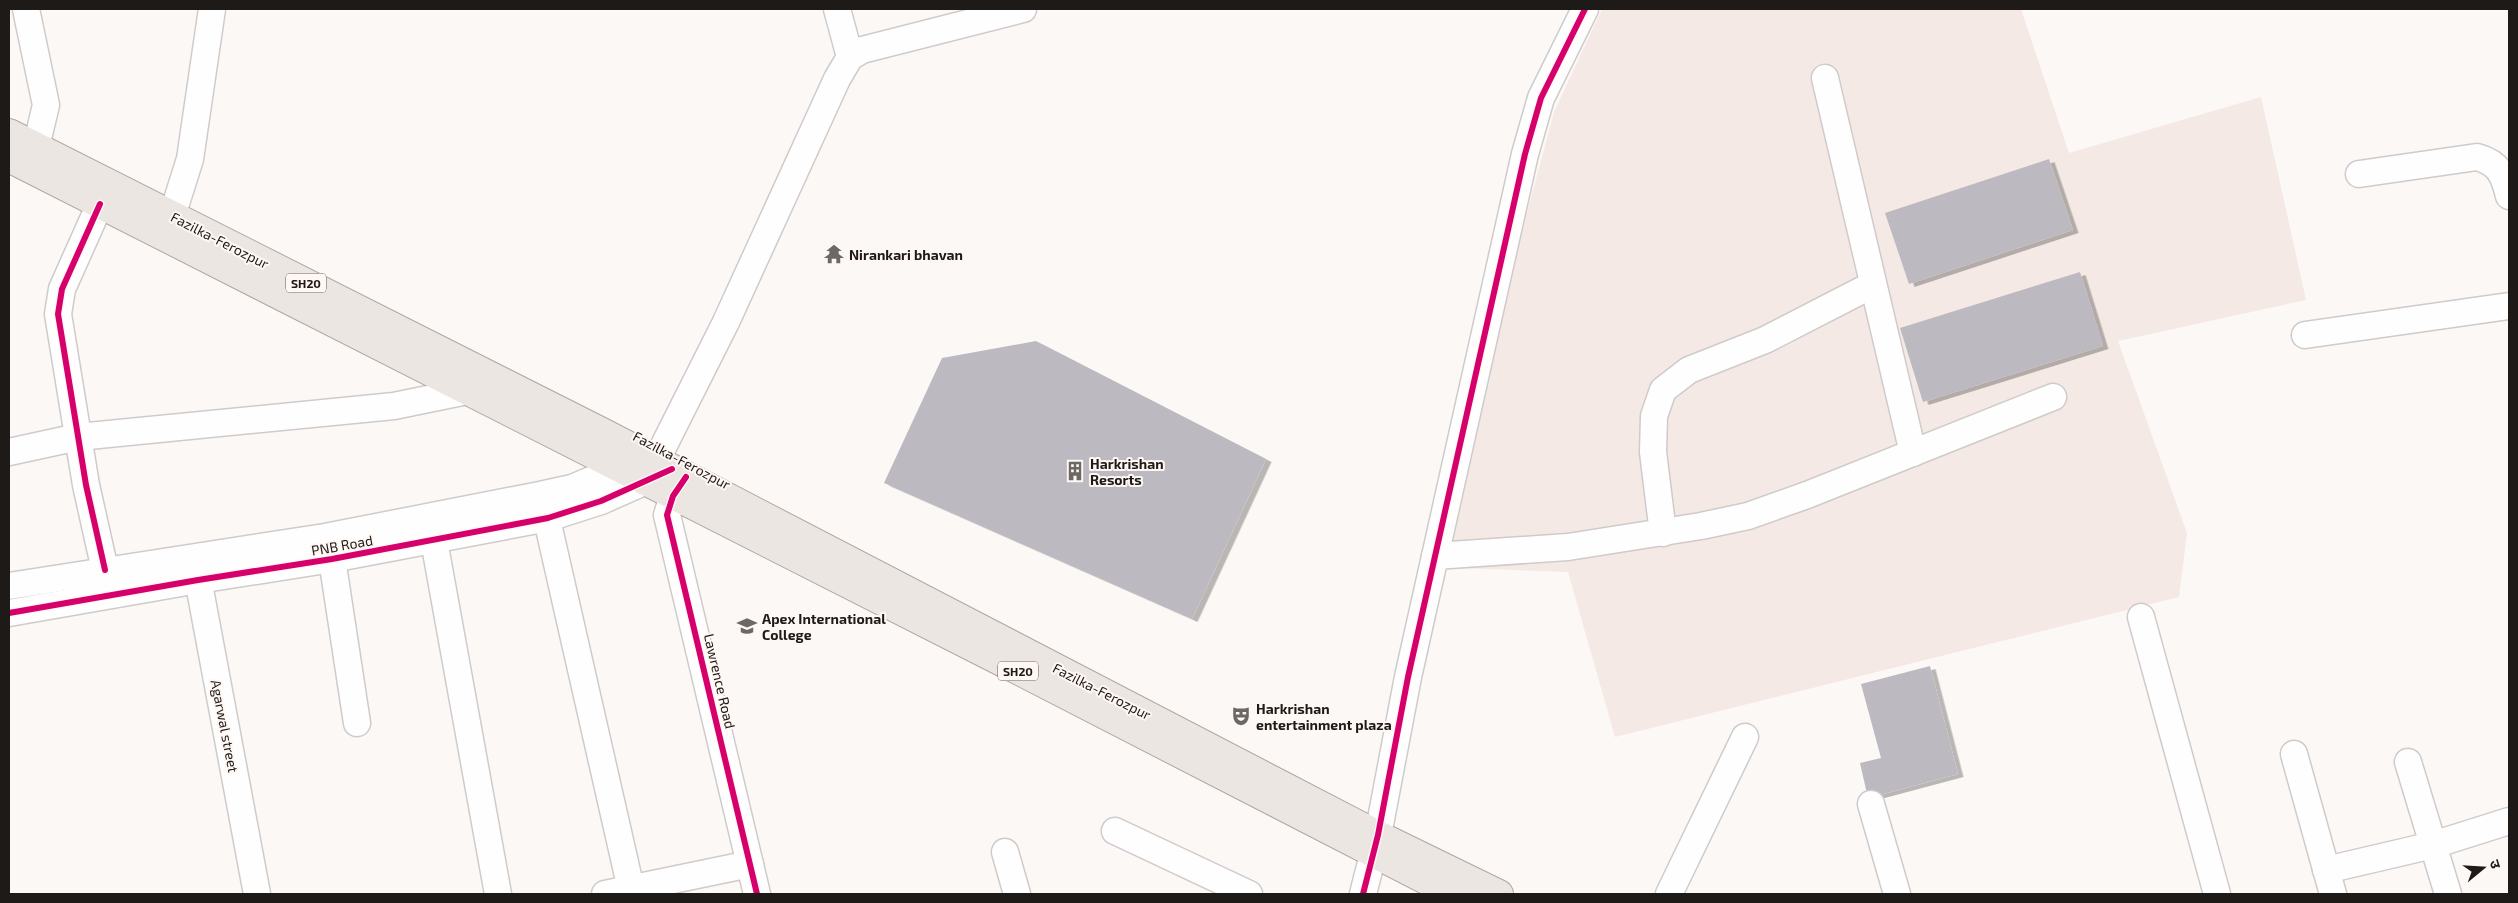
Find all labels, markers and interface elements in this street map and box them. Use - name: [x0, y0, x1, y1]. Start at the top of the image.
- street label: Fazilka-Ferozpur: [168, 208, 272, 272]
- temple icon: Nirankari bhavan: [823, 243, 845, 265]
- place label: Nirankari bhavan: [849, 246, 963, 263]
- road number: SH20: [286, 274, 326, 292]
- street label: Fazilka-Ferozpur: [630, 427, 734, 493]
- place label: Harkrishan Resorts: [1090, 455, 1164, 488]
- building icon: Harkrishan Resorts: [1064, 460, 1086, 482]
- street label: PNB Road: [310, 531, 374, 559]
- place label: Apex International College: [762, 610, 886, 643]
- school or university icon: Apex International College: [736, 615, 758, 637]
- street label: Lawrence Road: [701, 632, 739, 730]
- street label: Fazilka-Ferozpur: [1050, 659, 1154, 723]
- road number: SH20: [998, 661, 1038, 680]
- street label: Agarwal street: [208, 678, 242, 774]
- place label: Harkrishan entertainment plaza: [1256, 700, 1392, 733]
- theatre icon: Harkrishan entertainment plaza: [1230, 705, 1252, 727]
- north arrow: [2458, 843, 2508, 893]
- text: उ: [2486, 857, 2505, 871]

